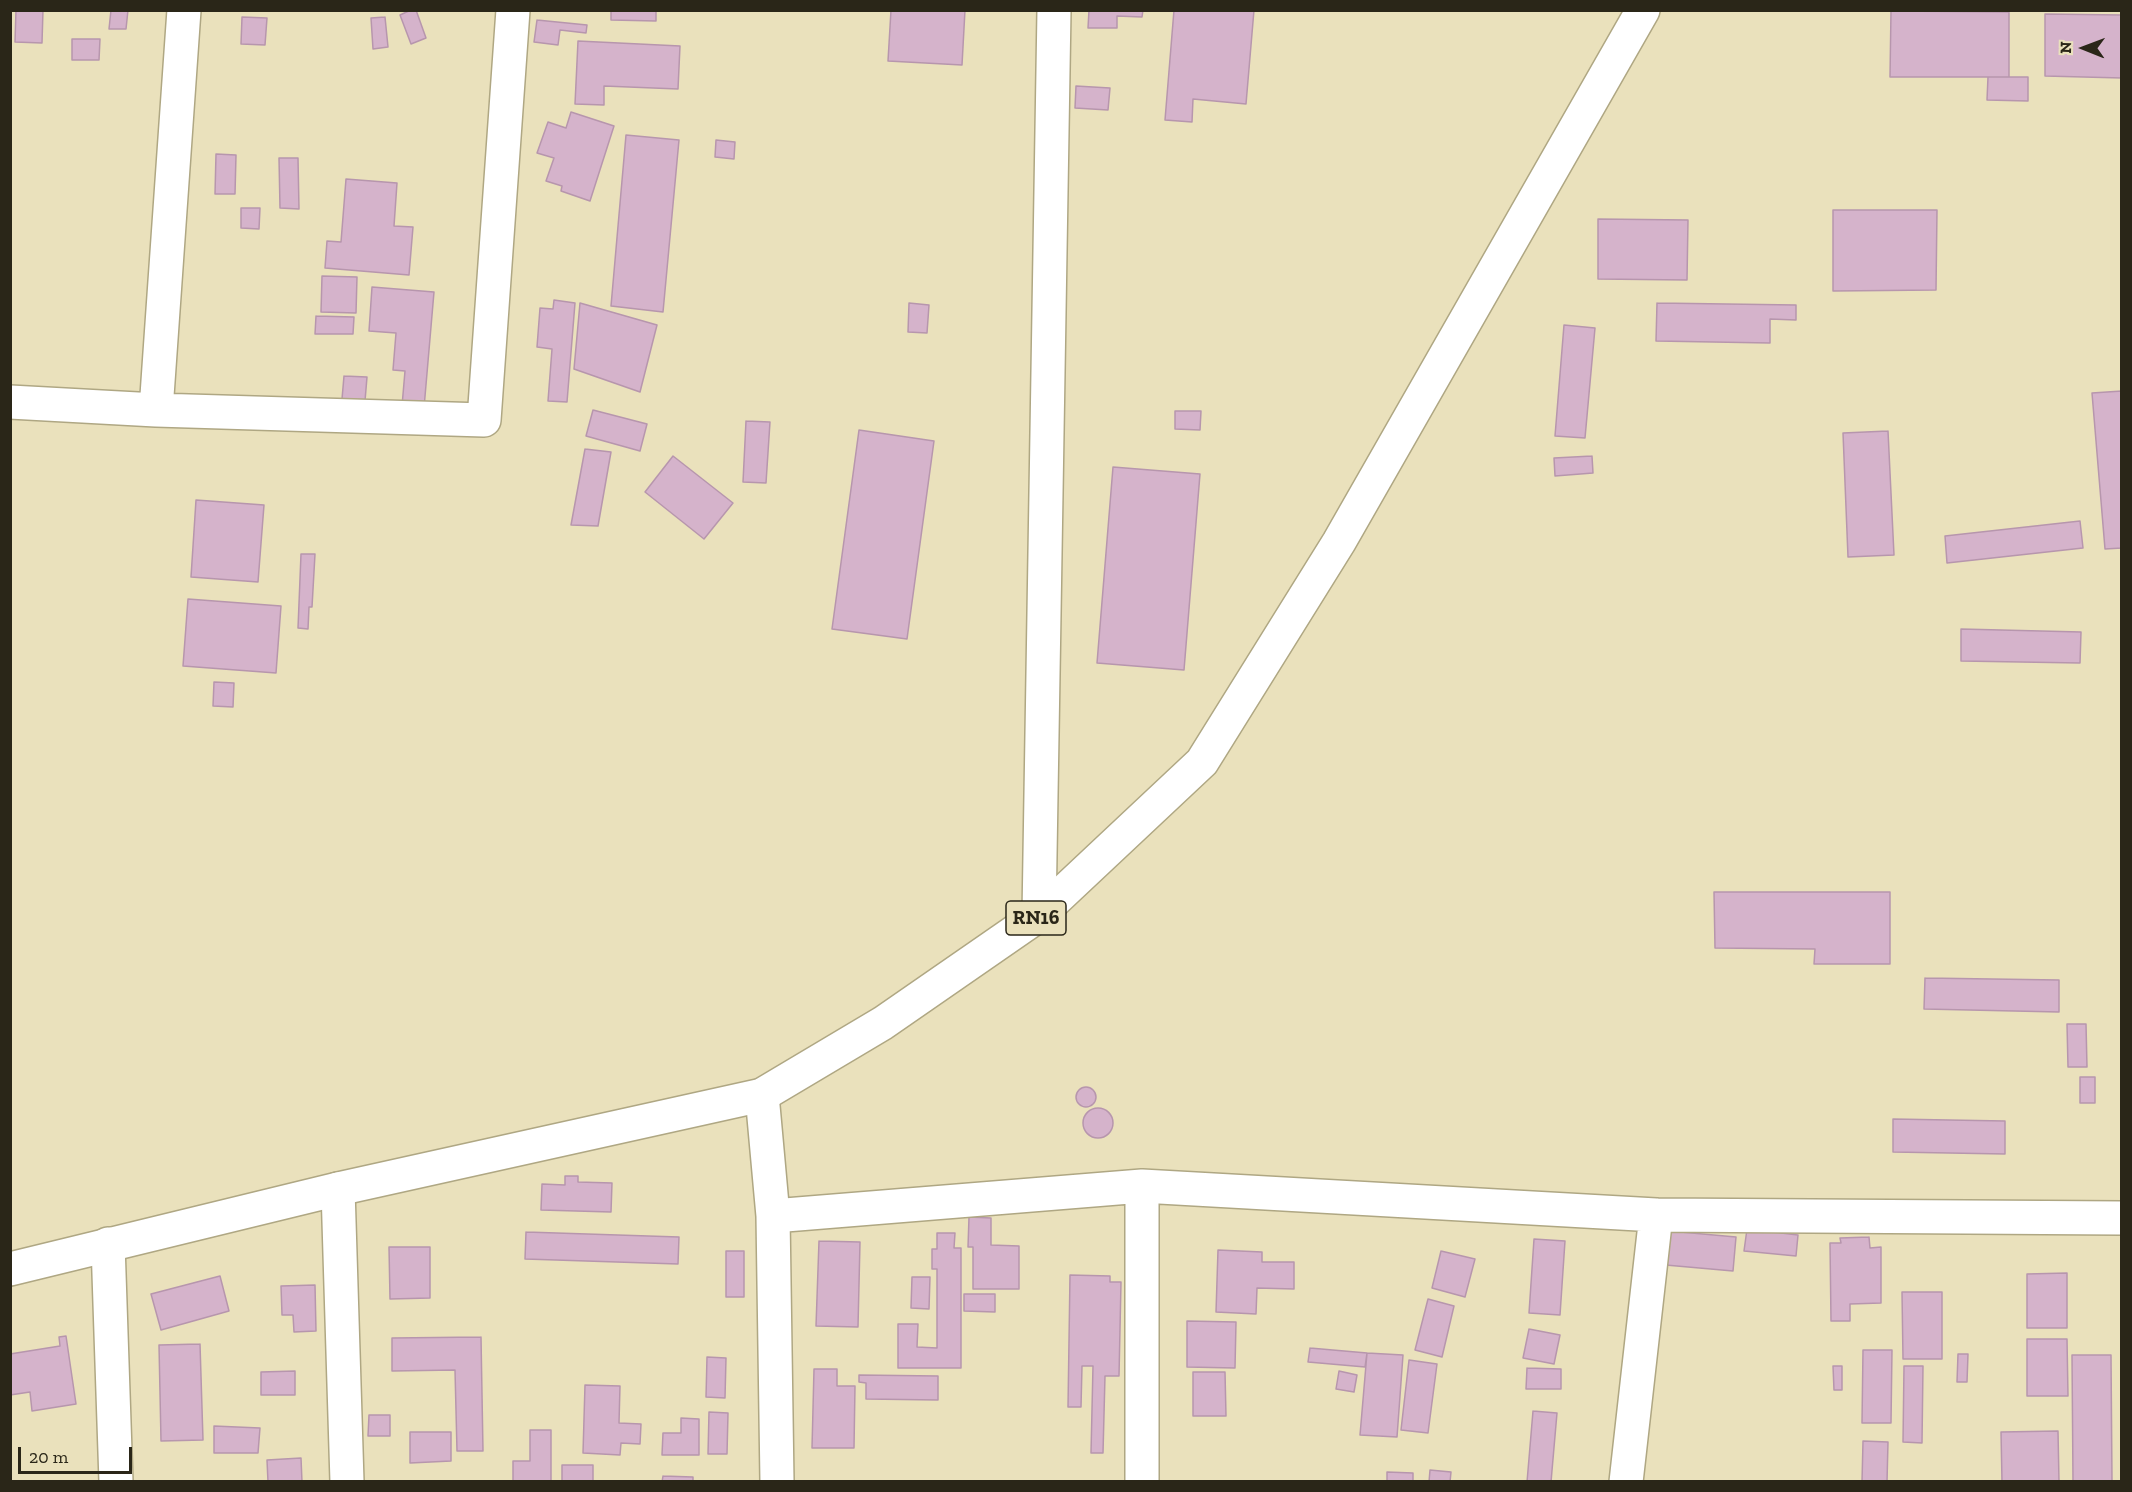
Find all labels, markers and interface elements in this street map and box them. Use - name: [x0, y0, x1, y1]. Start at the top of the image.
- north arrow: [2054, 18, 2114, 78]
- text: N: [2056, 41, 2075, 54]
- road number: RN16: [1006, 901, 1066, 935]
- scale bar: [21, 1435, 135, 1473]
- text: 20 m: [29, 1446, 68, 1468]

